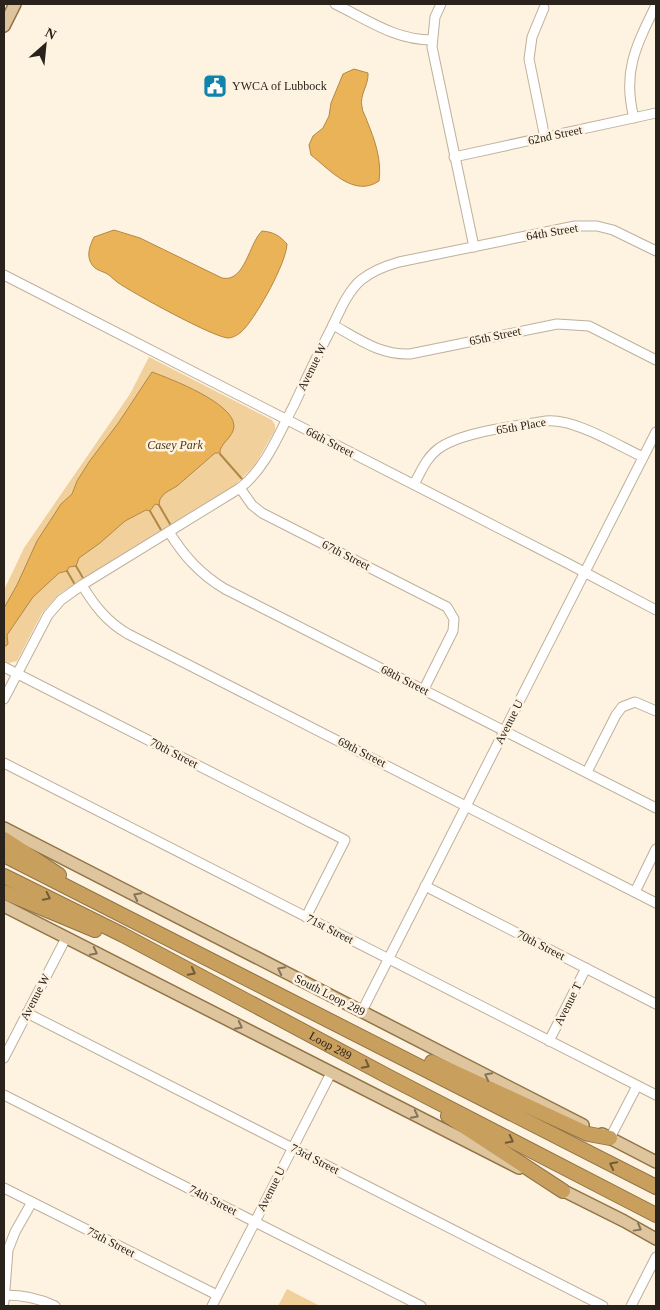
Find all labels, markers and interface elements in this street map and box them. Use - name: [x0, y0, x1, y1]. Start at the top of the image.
- north arrow: [20, 20, 70, 70]
- text: N: [43, 25, 59, 43]
- public building icon: YWCA of Lubbock: [202, 73, 228, 99]
- place label: YWCA of Lubbock: [232, 79, 327, 93]
- street label: 62nd Street: [527, 122, 584, 148]
- street label: 64th Street: [525, 220, 580, 243]
- street label: 65th Street: [468, 324, 523, 348]
- street label: Avenue W: [295, 341, 330, 393]
- street label: 65th Place: [495, 415, 547, 437]
- street label: 66th Street: [304, 424, 357, 460]
- park label: Casey Park: [147, 438, 203, 452]
- street label: 67th Street: [320, 537, 373, 573]
- street label: 68th Street: [379, 662, 432, 698]
- street label: Avenue U: [492, 697, 526, 747]
- street label: 69th Street: [336, 734, 389, 770]
- street label: 70th Street: [148, 735, 201, 771]
- one-way arrow: [42, 891, 51, 901]
- one-way arrow: [133, 892, 142, 902]
- street label: 71st Street: [304, 911, 356, 947]
- street label: 70th Street: [515, 927, 568, 963]
- one-way arrow: [89, 946, 98, 956]
- one-way arrow: [186, 966, 195, 976]
- one-way arrow: [277, 966, 286, 976]
- street label: Avenue W: [17, 971, 53, 1023]
- street label: South Loop 289: [292, 971, 368, 1019]
- street label: Avenue T: [551, 979, 585, 1028]
- one-way arrow: [233, 1020, 242, 1030]
- street label: Loop 289: [307, 1029, 354, 1063]
- one-way arrow: [361, 1059, 370, 1069]
- one-way arrow: [484, 1072, 493, 1082]
- one-way arrow: [409, 1109, 418, 1119]
- one-way arrow: [505, 1134, 514, 1144]
- street label: 73rd Street: [288, 1141, 342, 1178]
- one-way arrow: [609, 1161, 618, 1171]
- street label: Avenue U: [254, 1164, 288, 1214]
- street label: 74th Street: [187, 1182, 240, 1218]
- one-way arrow: [633, 1222, 642, 1232]
- street label: 75th Street: [85, 1224, 138, 1260]

